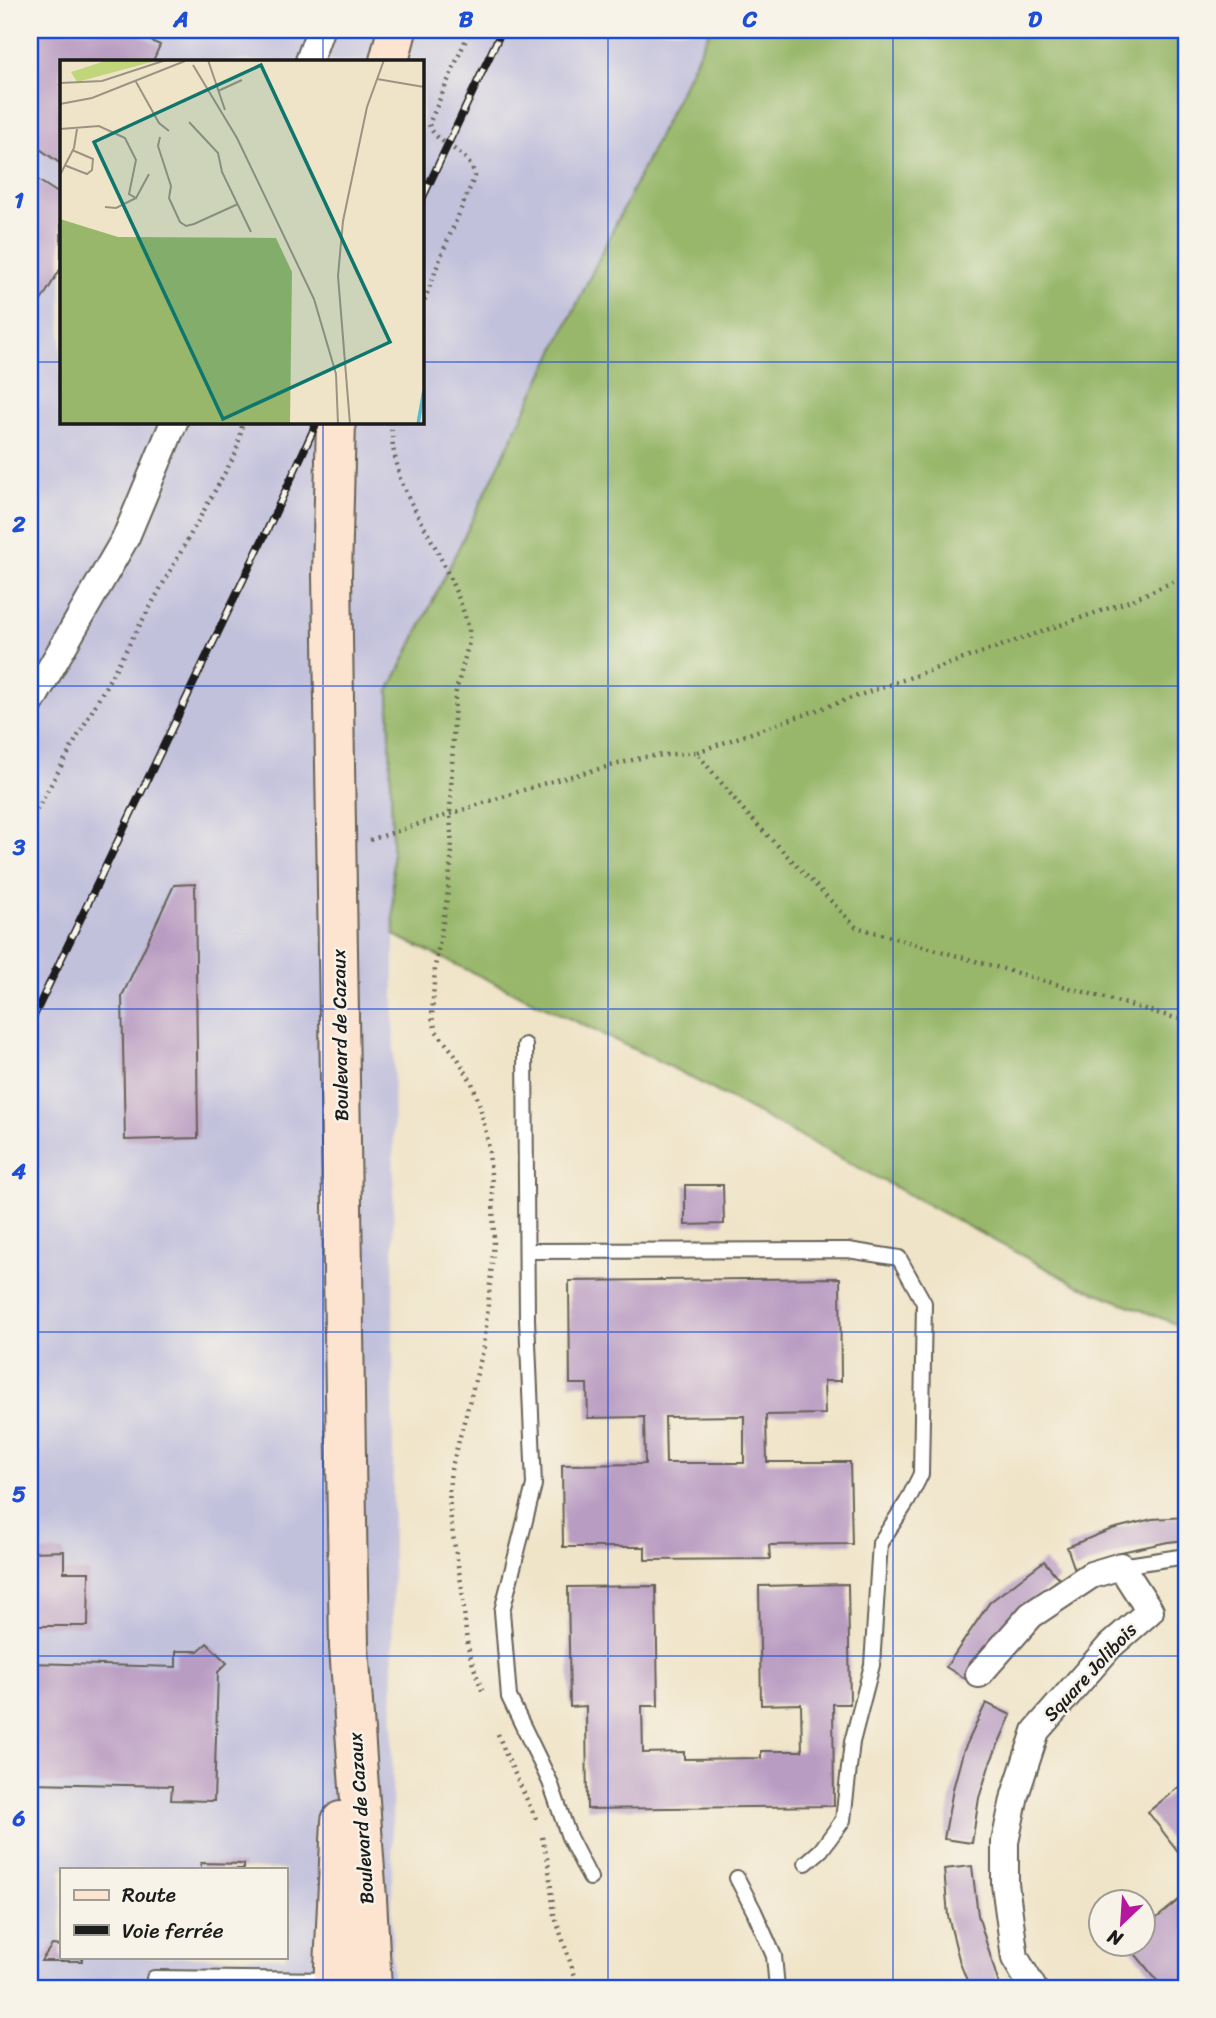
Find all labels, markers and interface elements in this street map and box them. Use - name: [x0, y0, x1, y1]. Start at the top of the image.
- text: A: [172, 0, 189, 40]
- text: B: [459, 0, 474, 40]
- text: C: [742, 0, 758, 40]
- text: D: [1028, 0, 1043, 40]
- inset map: [60, 60, 424, 424]
- text: 1: [14, 180, 24, 221]
- text: 2: [11, 504, 26, 545]
- text: 3: [12, 827, 26, 868]
- street label: Boulevard de Cazaux: [322, 948, 358, 1121]
- text: 4: [11, 1151, 27, 1192]
- text: 5: [12, 1474, 26, 1515]
- street label: Square Jolibois: [1035, 1615, 1145, 1729]
- street label: Boulevard de Cazaux: [339, 1731, 383, 1905]
- text: 6: [11, 1798, 26, 1839]
- legend: [60, 1868, 287, 1958]
- text: Route: [122, 1876, 176, 1914]
- north arrow: [1086, 1888, 1156, 1958]
- text: Voie ferrée: [122, 1912, 224, 1950]
- text: N: [1101, 1920, 1129, 1956]

